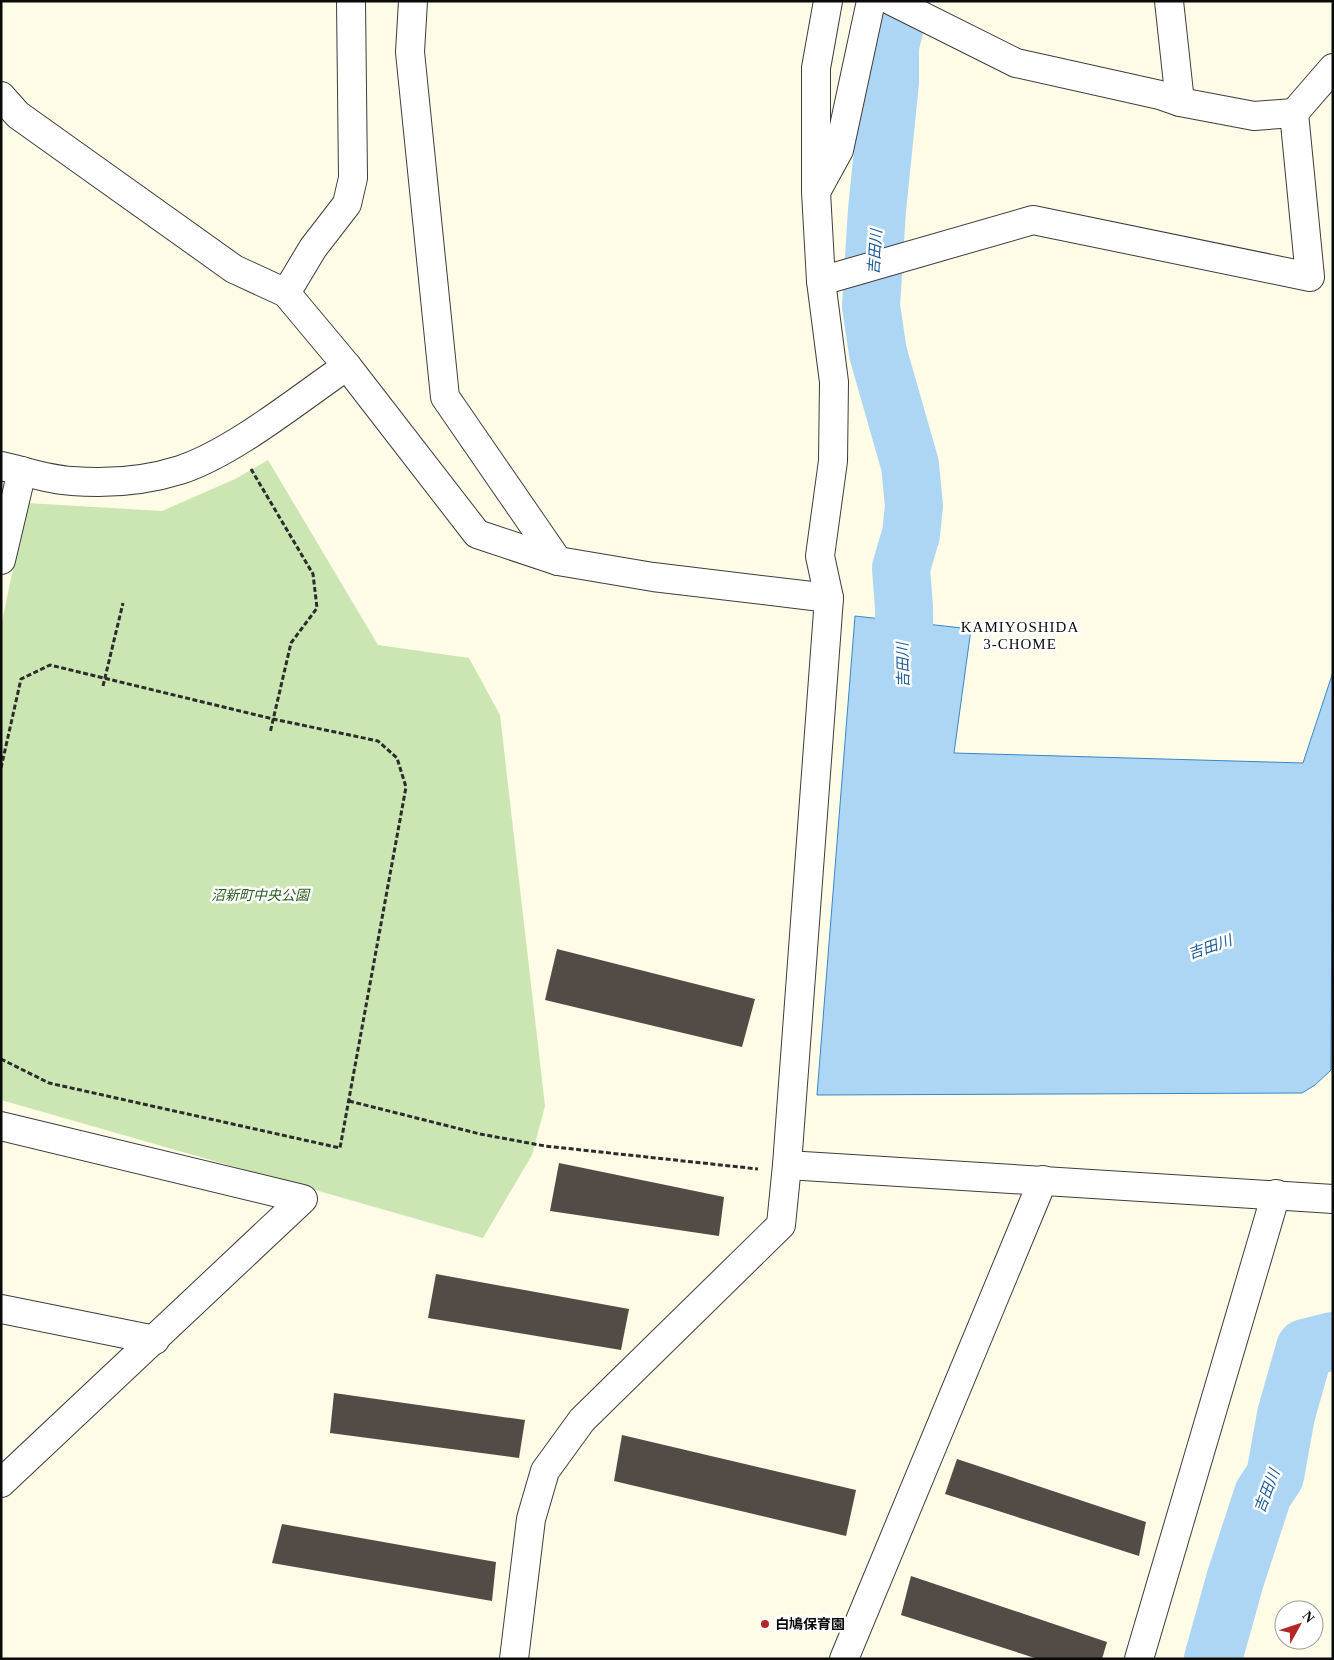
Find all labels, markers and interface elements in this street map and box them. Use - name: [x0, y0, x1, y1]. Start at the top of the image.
- water label: 吉田川: [865, 227, 885, 275]
- district label: KAMIYOSHIDA 3-CHOME: [961, 619, 1079, 652]
- water label: 吉田川: [895, 640, 911, 688]
- park label: 沼新町中央公園: [211, 888, 311, 903]
- water label: 吉田川: [1186, 931, 1236, 962]
- water label: 吉田川: [1251, 1465, 1283, 1515]
- north arrow: [1274, 1600, 1324, 1650]
- text: N: [1300, 1608, 1318, 1626]
- place label: 白鳩保育園: [775, 1617, 845, 1632]
- marker: 白鳩保育園: [759, 1618, 771, 1630]

